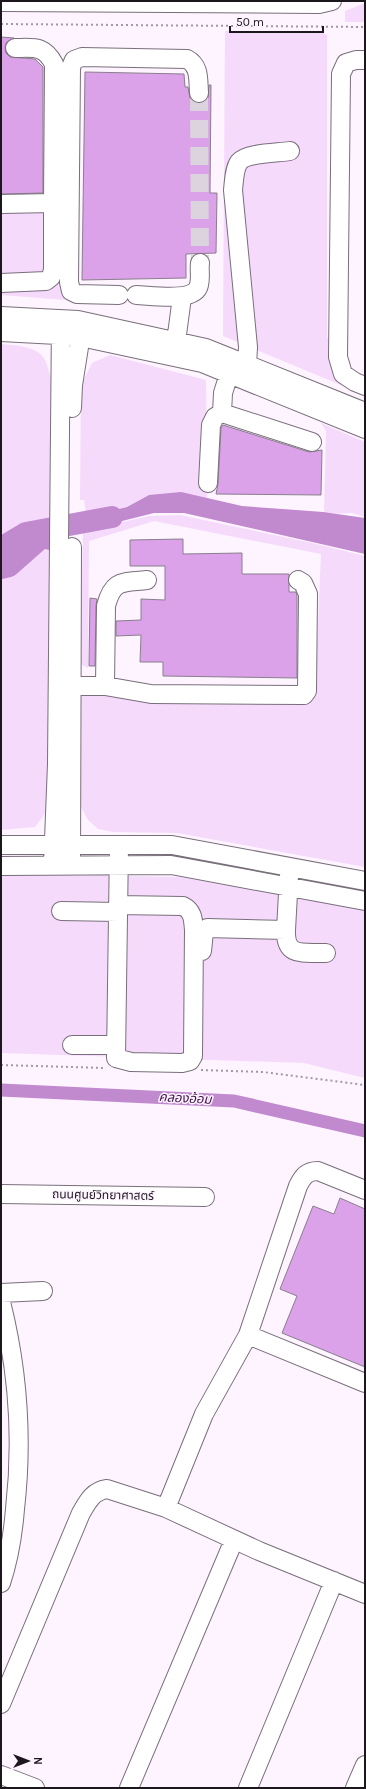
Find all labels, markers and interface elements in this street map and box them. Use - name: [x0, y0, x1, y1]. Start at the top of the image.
- scale bar: [230, 8, 323, 34]
- text: 50 m: [236, 15, 264, 29]
- water label: คลองอ้อม: [158, 1089, 213, 1107]
- street label: ถนนศูนย์วิทยาศาสตร์: [52, 1187, 155, 1203]
- north arrow: [8, 1741, 48, 1781]
- text: N: [31, 1757, 44, 1765]

